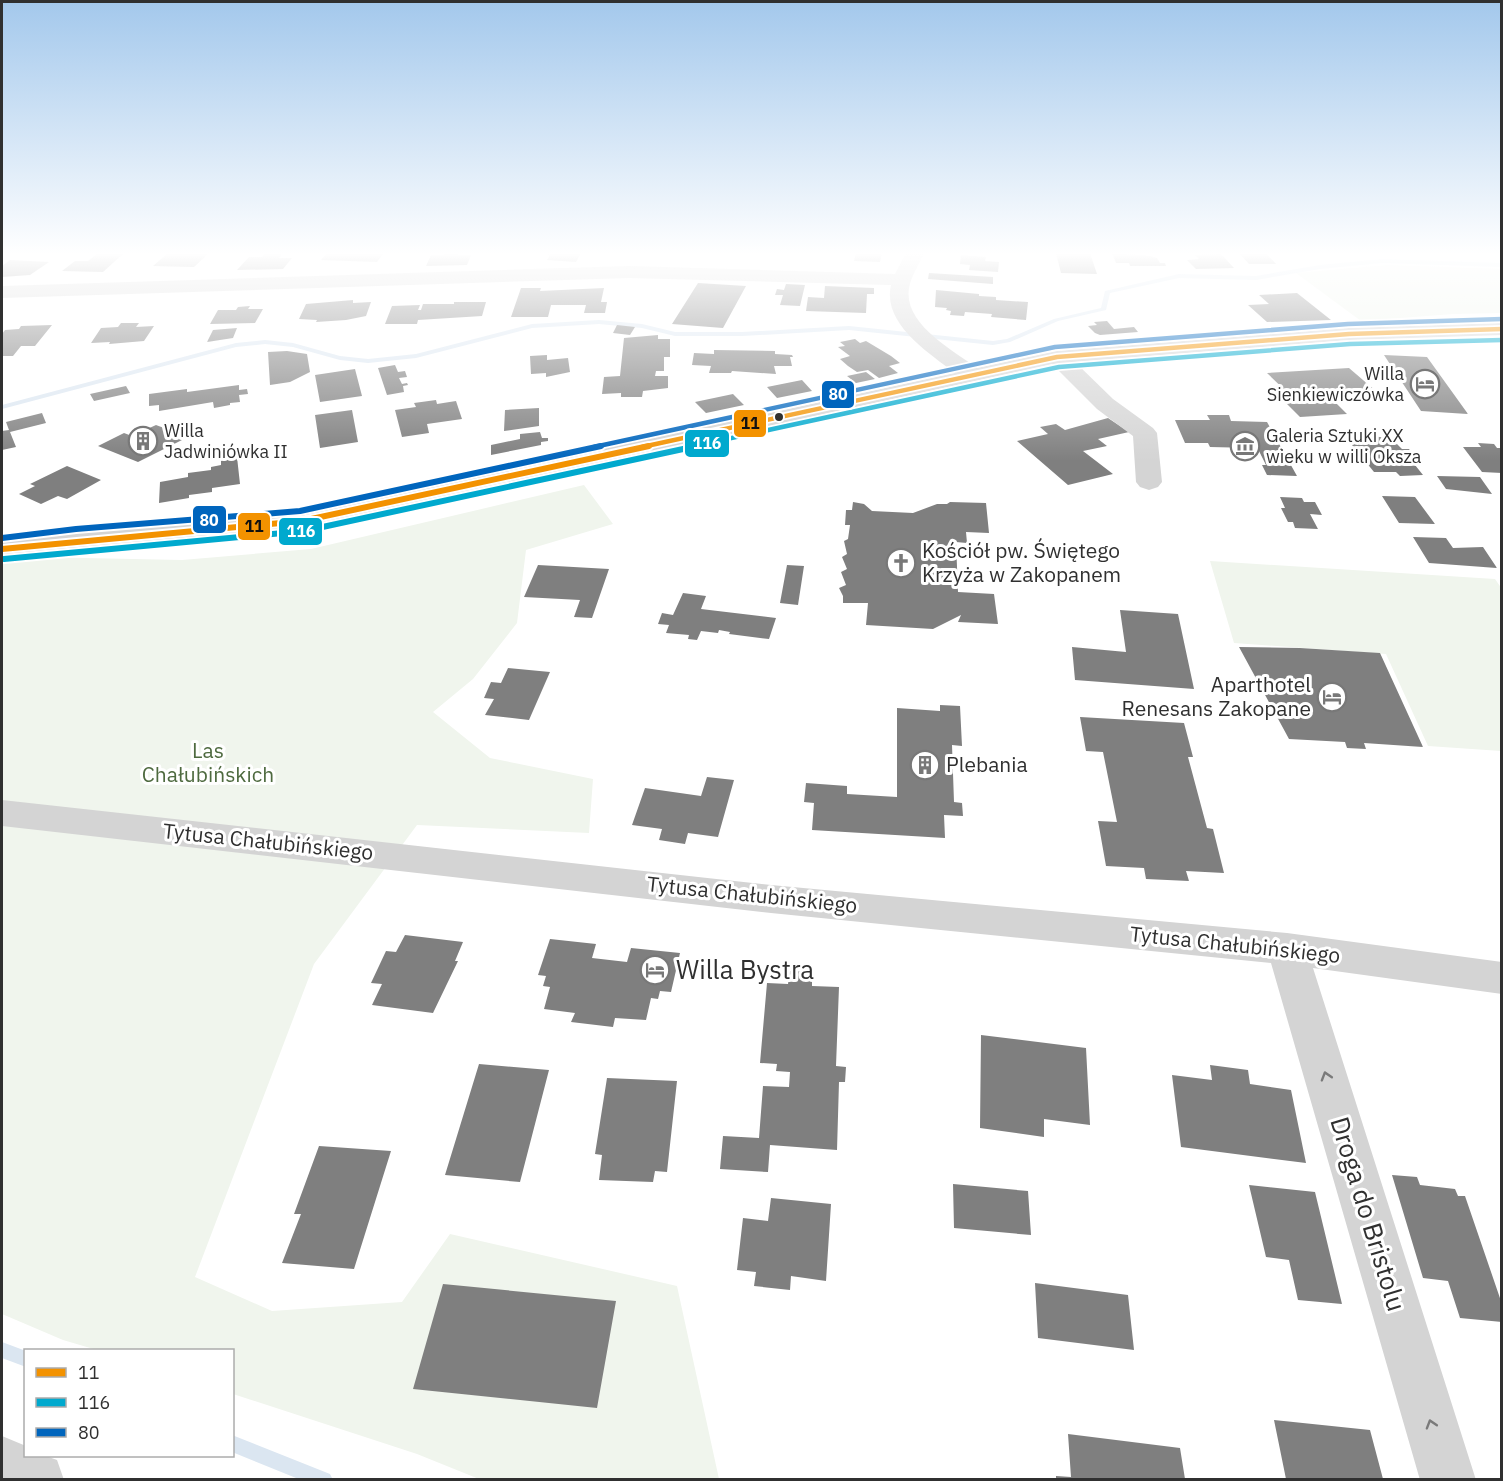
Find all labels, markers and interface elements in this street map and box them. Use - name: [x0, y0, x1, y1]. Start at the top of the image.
- place label: Willa Sienkiewiczówka: [1267, 362, 1404, 406]
- hotel icon: Willa Sienkiewiczówka: [1409, 368, 1441, 400]
- line badge: 80: [821, 380, 855, 409]
- text: 80: [828, 384, 848, 404]
- line badge: 11: [733, 409, 767, 438]
- unlabelled marker: [773, 411, 785, 423]
- text: 11: [740, 413, 760, 433]
- place label: Willa Jadwiniówka II: [164, 419, 288, 463]
- place label: Galeria Sztuki XX wieku w willi Oksza: [1266, 424, 1422, 468]
- building icon: Willa Jadwiniówka II: [127, 425, 159, 457]
- line badge: 116: [684, 429, 730, 458]
- museum icon: Galeria Sztuki XX wieku w willi Oksza: [1229, 430, 1261, 462]
- text: 116: [693, 433, 722, 453]
- line badge: 80: [192, 505, 227, 534]
- text: 80: [199, 510, 219, 530]
- line badge: 11: [237, 512, 271, 541]
- text: 11: [244, 516, 264, 536]
- line badge: 116: [278, 517, 323, 546]
- text: 116: [287, 521, 316, 541]
- place label: Kościół pw. Świętego Krzyża w Zakopanem: [922, 536, 1121, 588]
- church icon: Kościół pw. Świętego Krzyża w Zakopanem: [885, 547, 917, 579]
- place label: Aparthotel Renesans Zakopane: [1122, 670, 1311, 722]
- hotel icon: Aparthotel Renesans Zakopane: [1316, 681, 1348, 713]
- park label: Las Chałubińskich: [142, 736, 274, 788]
- building icon: Plebania: [909, 749, 941, 781]
- place label: Plebania: [946, 750, 1028, 778]
- street label: Tytusa Chałubińskiego: [161, 816, 375, 866]
- street label: Tytusa Chałubińskiego: [645, 869, 859, 919]
- street label: Tytusa Chałubińskiego: [1128, 919, 1342, 969]
- place label: Willa Bystra: [676, 952, 814, 986]
- hotel icon: Willa Bystra: [639, 954, 671, 986]
- one-way arrow: [1321, 1071, 1333, 1082]
- street label: Droga do Bristolu: [1323, 1112, 1415, 1315]
- legend: [24, 1349, 234, 1457]
- text: 11: [78, 1361, 100, 1384]
- text: 116: [78, 1391, 110, 1414]
- one-way arrow: [1426, 1419, 1438, 1429]
- text: 80: [78, 1421, 100, 1444]

